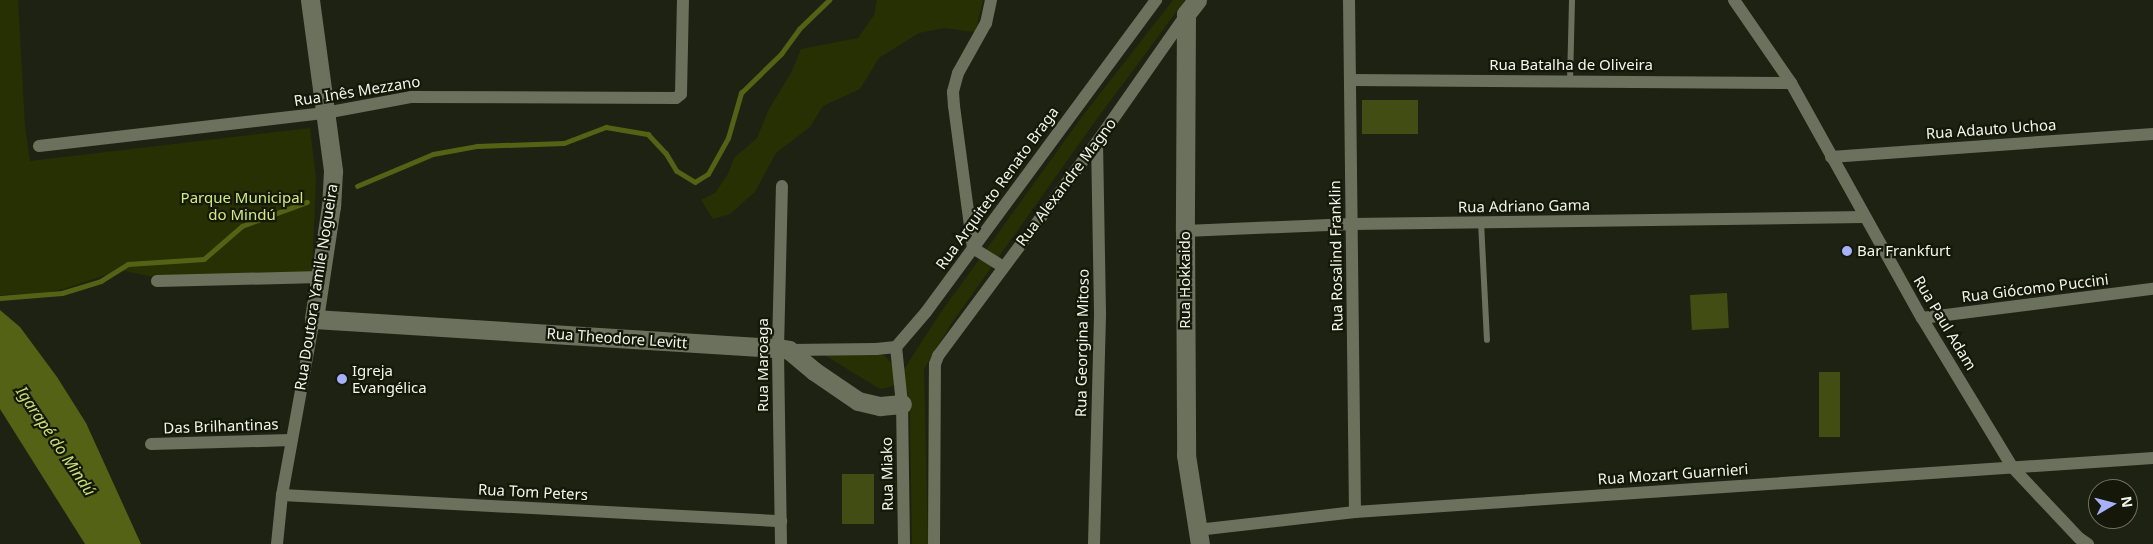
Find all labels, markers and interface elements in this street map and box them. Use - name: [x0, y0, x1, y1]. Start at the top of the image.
- street label: Rua Batalha de Oliveira: [1489, 56, 1653, 74]
- street label: Rua Inês Mezzano: [293, 72, 421, 110]
- street label: Rua Arquiteto Renato Braga: [932, 103, 1062, 273]
- street label: Rua Alexandre Magno: [1012, 115, 1120, 249]
- street label: Rua Adauto Uchoa: [1925, 115, 2057, 143]
- street label: Rua Rosalind Franklin: [1326, 180, 1346, 332]
- street label: Rua Doutora Yamile Nogueira: [291, 182, 341, 392]
- park label: Parque Municipal do Mindú: [181, 188, 303, 223]
- street label: Rua Adriano Gama: [1458, 196, 1590, 216]
- street label: Rua Hokkaido: [1176, 231, 1194, 329]
- place label: Bar Frankfurt: [1857, 242, 1951, 260]
- marker: Bar Frankfurt: [1841, 245, 1853, 257]
- street label: Rua Georgina Mitoso: [1072, 269, 1092, 417]
- street label: Rua Giócomo Puccini: [1961, 270, 2109, 306]
- street label: Rua Paul Adam: [1910, 273, 1980, 373]
- street label: Rua Maroaga: [754, 318, 772, 412]
- street label: Rua Theodore Levitt: [546, 324, 688, 352]
- place label: Igreja Evangélica: [352, 361, 427, 396]
- marker: Igreja Evangélica: [336, 373, 348, 385]
- water label: Igarapé do Mindú: [12, 383, 100, 499]
- street label: Das Brilhantinas: [163, 415, 279, 437]
- street label: Rua Miako: [877, 437, 897, 511]
- street label: Rua Mozart Guarnieri: [1597, 460, 1749, 488]
- north arrow: [2088, 479, 2138, 529]
- street label: Rua Tom Peters: [478, 480, 588, 504]
- text: N: [2117, 495, 2138, 509]

